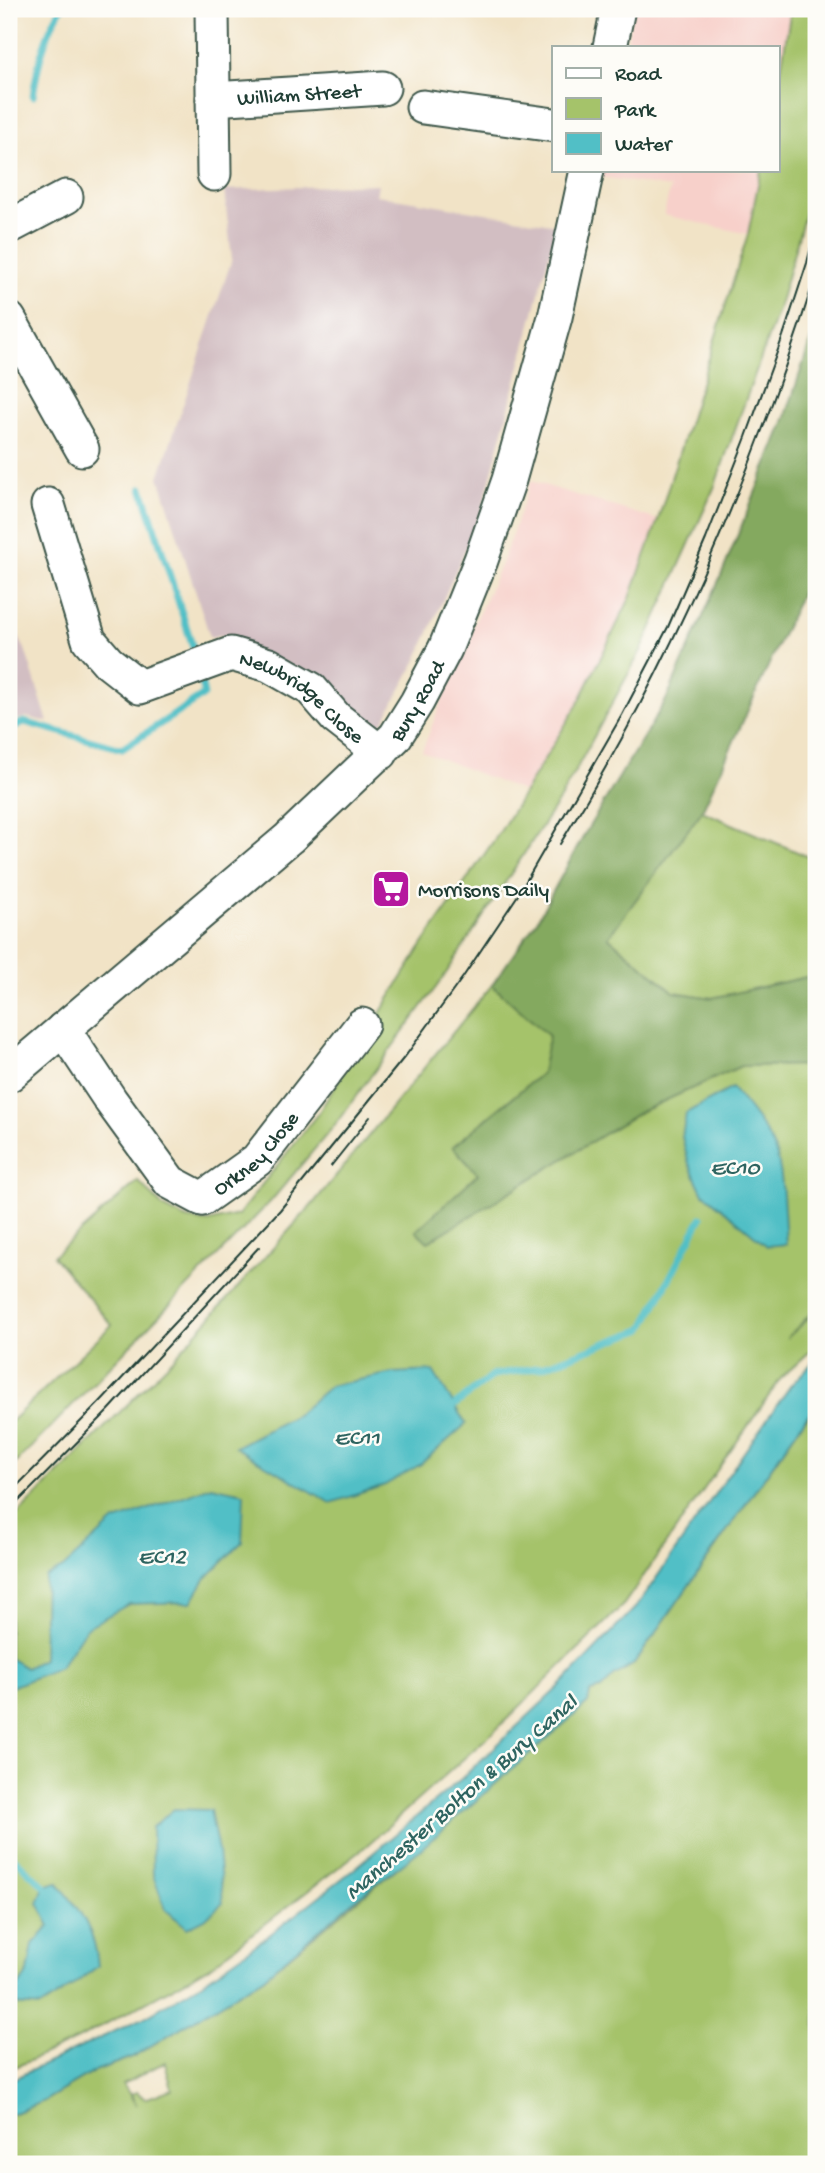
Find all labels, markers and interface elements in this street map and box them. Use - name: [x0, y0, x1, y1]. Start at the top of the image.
- legend: [552, 46, 780, 172]
- text: Road: [615, 64, 663, 89]
- street label: William Street: [236, 80, 364, 113]
- text: Park: [614, 100, 658, 125]
- text: Water: [615, 134, 673, 159]
- street label: Newbridge Close: [236, 648, 368, 752]
- street label: Bury Road: [386, 656, 453, 748]
- supermarket icon: Morrisons Daily: [370, 868, 412, 910]
- place label: Morrisons Daily: [418, 880, 549, 905]
- street label: Orkney Close: [209, 1107, 307, 1203]
- water label: EC10: [710, 1156, 761, 1183]
- water label: EC11: [334, 1426, 380, 1453]
- water label: EC12: [138, 1545, 186, 1572]
- water label: Manchester Bolton & Bury Canal: [341, 1689, 585, 1907]

